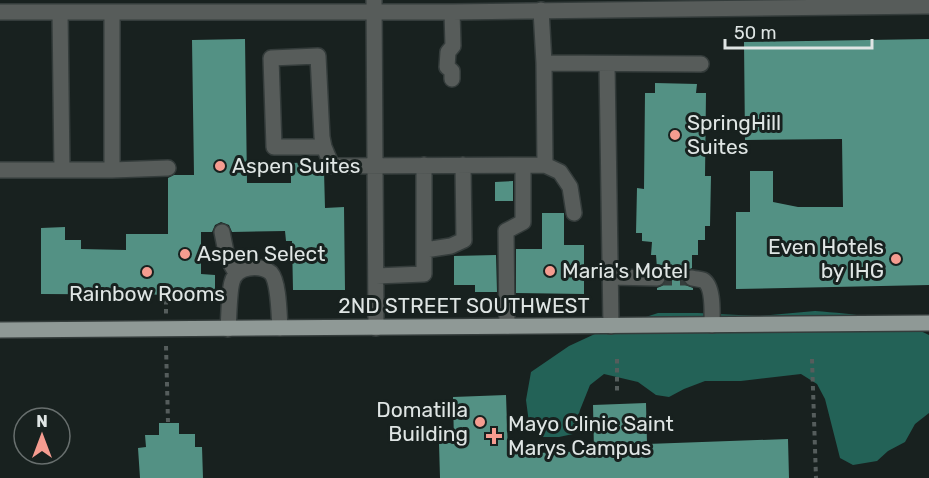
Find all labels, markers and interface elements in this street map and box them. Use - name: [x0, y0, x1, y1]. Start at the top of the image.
- scale bar: [725, 12, 872, 50]
- text: 50 m: [734, 22, 777, 44]
- place label: SpringHill Suites: [687, 110, 781, 159]
- marker: SpringHill Suites: [668, 128, 682, 142]
- place label: Aspen Suites: [232, 153, 360, 178]
- marker: Aspen Suites: [213, 159, 227, 173]
- place label: Even Hotels by IHG: [768, 234, 884, 283]
- place label: Aspen Select: [197, 241, 325, 266]
- marker: Aspen Select: [178, 247, 192, 261]
- marker: Even Hotels by IHG: [889, 252, 903, 266]
- place label: Maria's Motel: [562, 258, 688, 283]
- marker: Maria's Motel: [543, 264, 557, 278]
- marker: Rainbow Rooms: [140, 265, 154, 279]
- place label: Rainbow Rooms: [69, 281, 225, 306]
- street label: 2ND STREET SOUTHWEST: [338, 293, 590, 318]
- place label: Domatilla Building: [376, 397, 468, 446]
- north arrow: [12, 406, 72, 466]
- place label: Mayo Clinic Saint Marys Campus: [508, 411, 674, 460]
- text: N: [36, 412, 48, 431]
- marker: Domatilla Building: [473, 415, 487, 429]
- marker: Mayo Clinic Saint Marys Campus: [485, 427, 503, 445]

